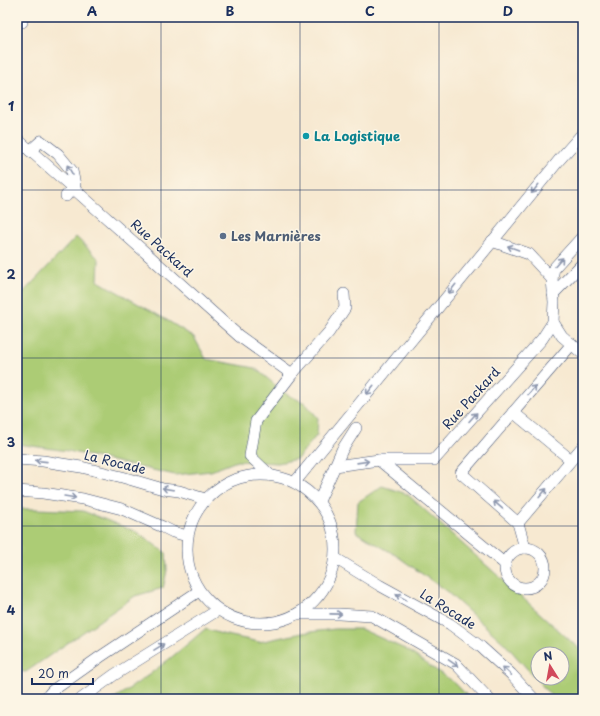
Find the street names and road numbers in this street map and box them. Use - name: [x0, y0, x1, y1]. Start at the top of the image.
- street label: Rue Packard: [127, 214, 198, 281]
- street label: Rue Packard: [437, 362, 504, 433]
- street label: La Rocade: [82, 445, 148, 478]
- street label: La Rocade: [417, 584, 480, 633]

